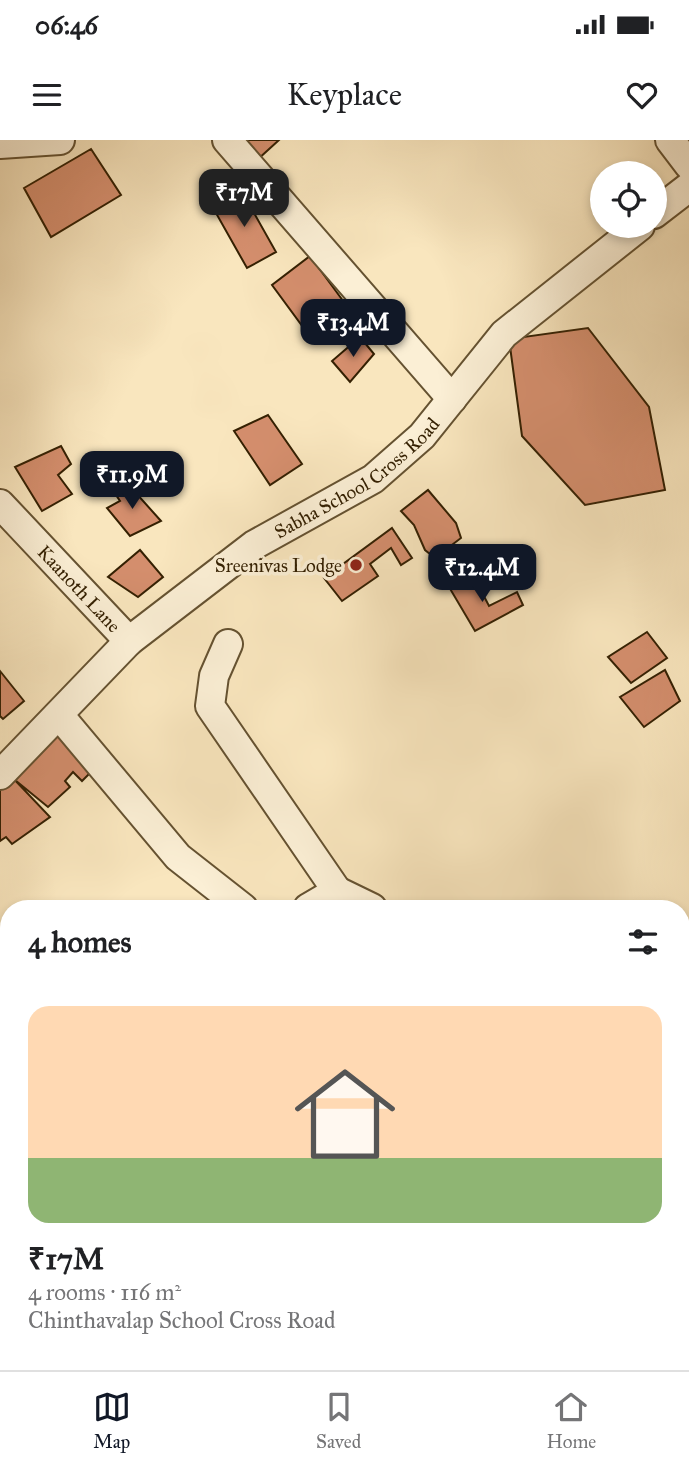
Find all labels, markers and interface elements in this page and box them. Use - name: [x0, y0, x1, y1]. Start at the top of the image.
- text: 06:46: [35, 9, 98, 41]
- text: Keyplace: [287, 75, 402, 114]
- icon: menu: [28, 76, 66, 114]
- icon: heart: [623, 76, 661, 114]
- map controls: [590, 161, 667, 238]
- button: locate: [590, 161, 667, 238]
- pin: ₹17M: [203, 169, 285, 229]
- text: ₹17M: [215, 178, 273, 206]
- pin: ₹13.4M: [296, 300, 410, 359]
- text: ₹13.4M: [317, 308, 389, 336]
- street label: Sabha School Cross Road: [270, 412, 444, 543]
- pin: ₹11.9M: [75, 452, 189, 511]
- text: ₹11.9M: [96, 460, 168, 488]
- street label: Kaanoth Lane: [33, 540, 126, 637]
- pin: ₹12.4M: [425, 545, 539, 604]
- text: ₹12.4M: [444, 553, 520, 581]
- place label: Sreenivas Lodge: [215, 554, 342, 578]
- marker: Sreenivas Lodge: [348, 557, 364, 573]
- icon: filters: [624, 923, 662, 961]
- text: 4 homes: [28, 924, 132, 960]
- icon: home: [282, 1051, 408, 1177]
- text: ₹17M: [28, 1241, 104, 1277]
- text: 4 rooms · 116 m²: [28, 1278, 181, 1306]
- text: Chinthavalap School Cross Road: [28, 1306, 336, 1334]
- tab: Map: [93, 1388, 131, 1453]
- tab: Saved: [316, 1388, 361, 1453]
- tab: Home: [547, 1388, 596, 1453]

